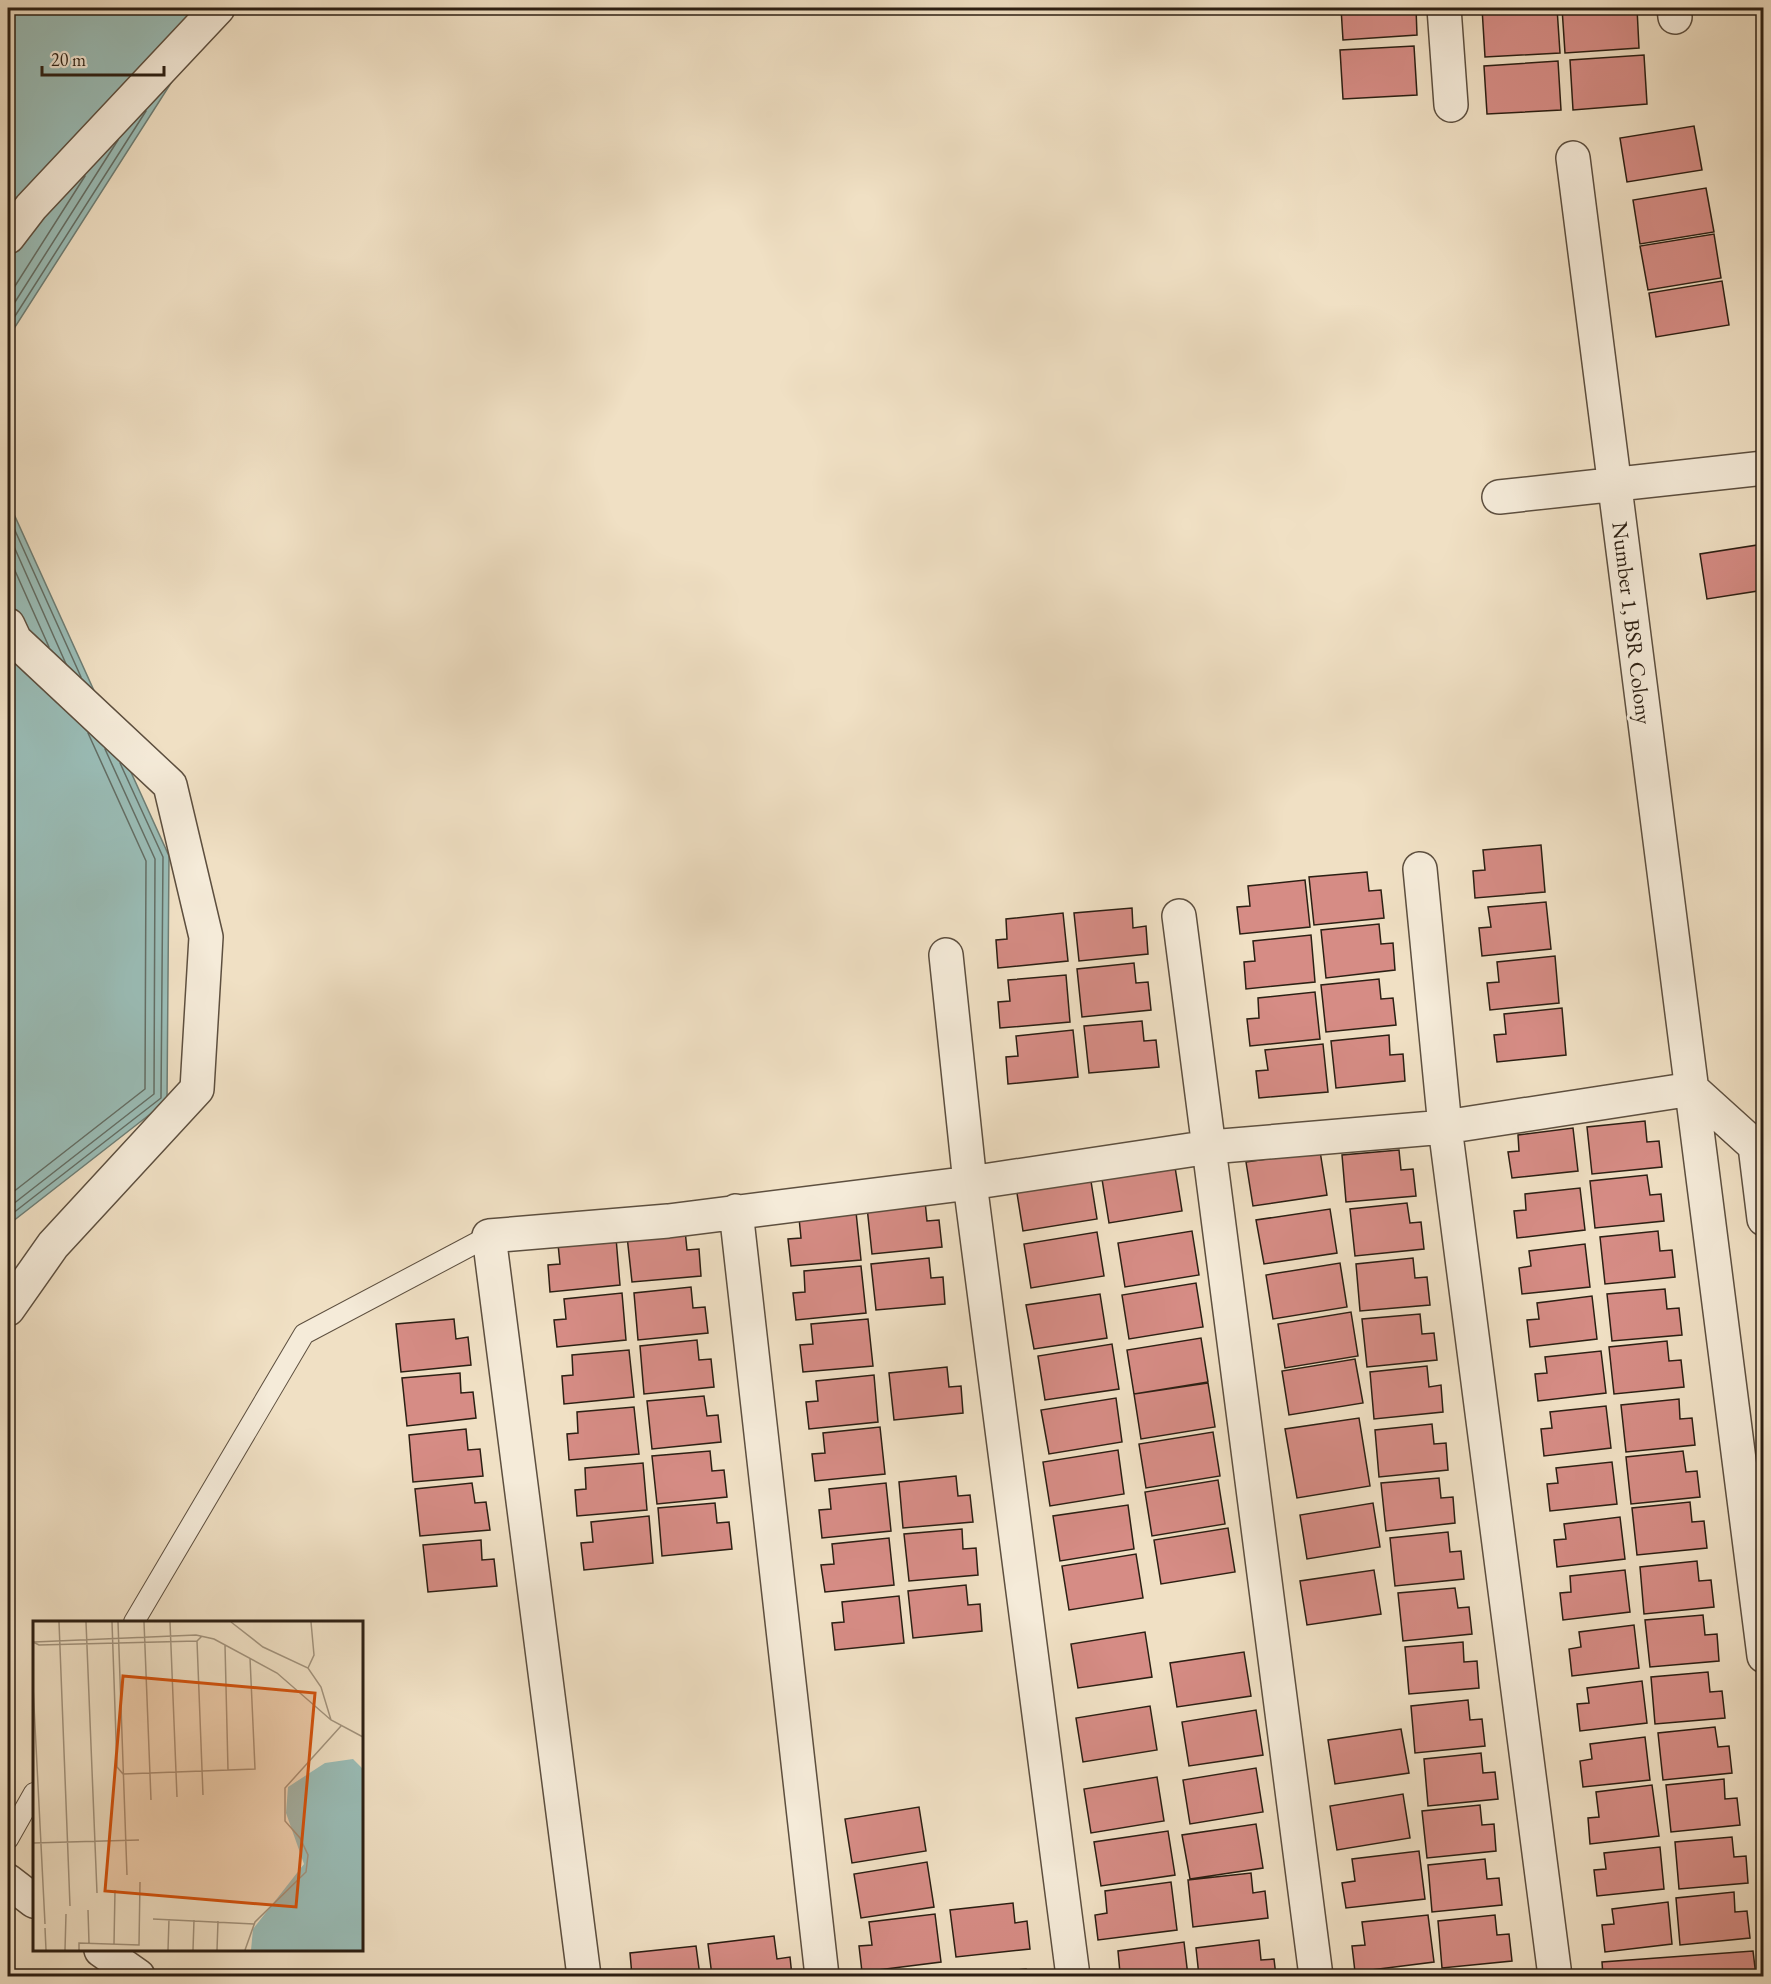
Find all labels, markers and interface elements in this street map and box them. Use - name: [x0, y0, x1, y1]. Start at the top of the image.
- scale bar: [42, 39, 164, 77]
- text: 20 m: [51, 48, 86, 71]
- street label: Number 1, BSR Colony: [1605, 520, 1659, 726]
- inset map: [33, 1621, 363, 1951]

